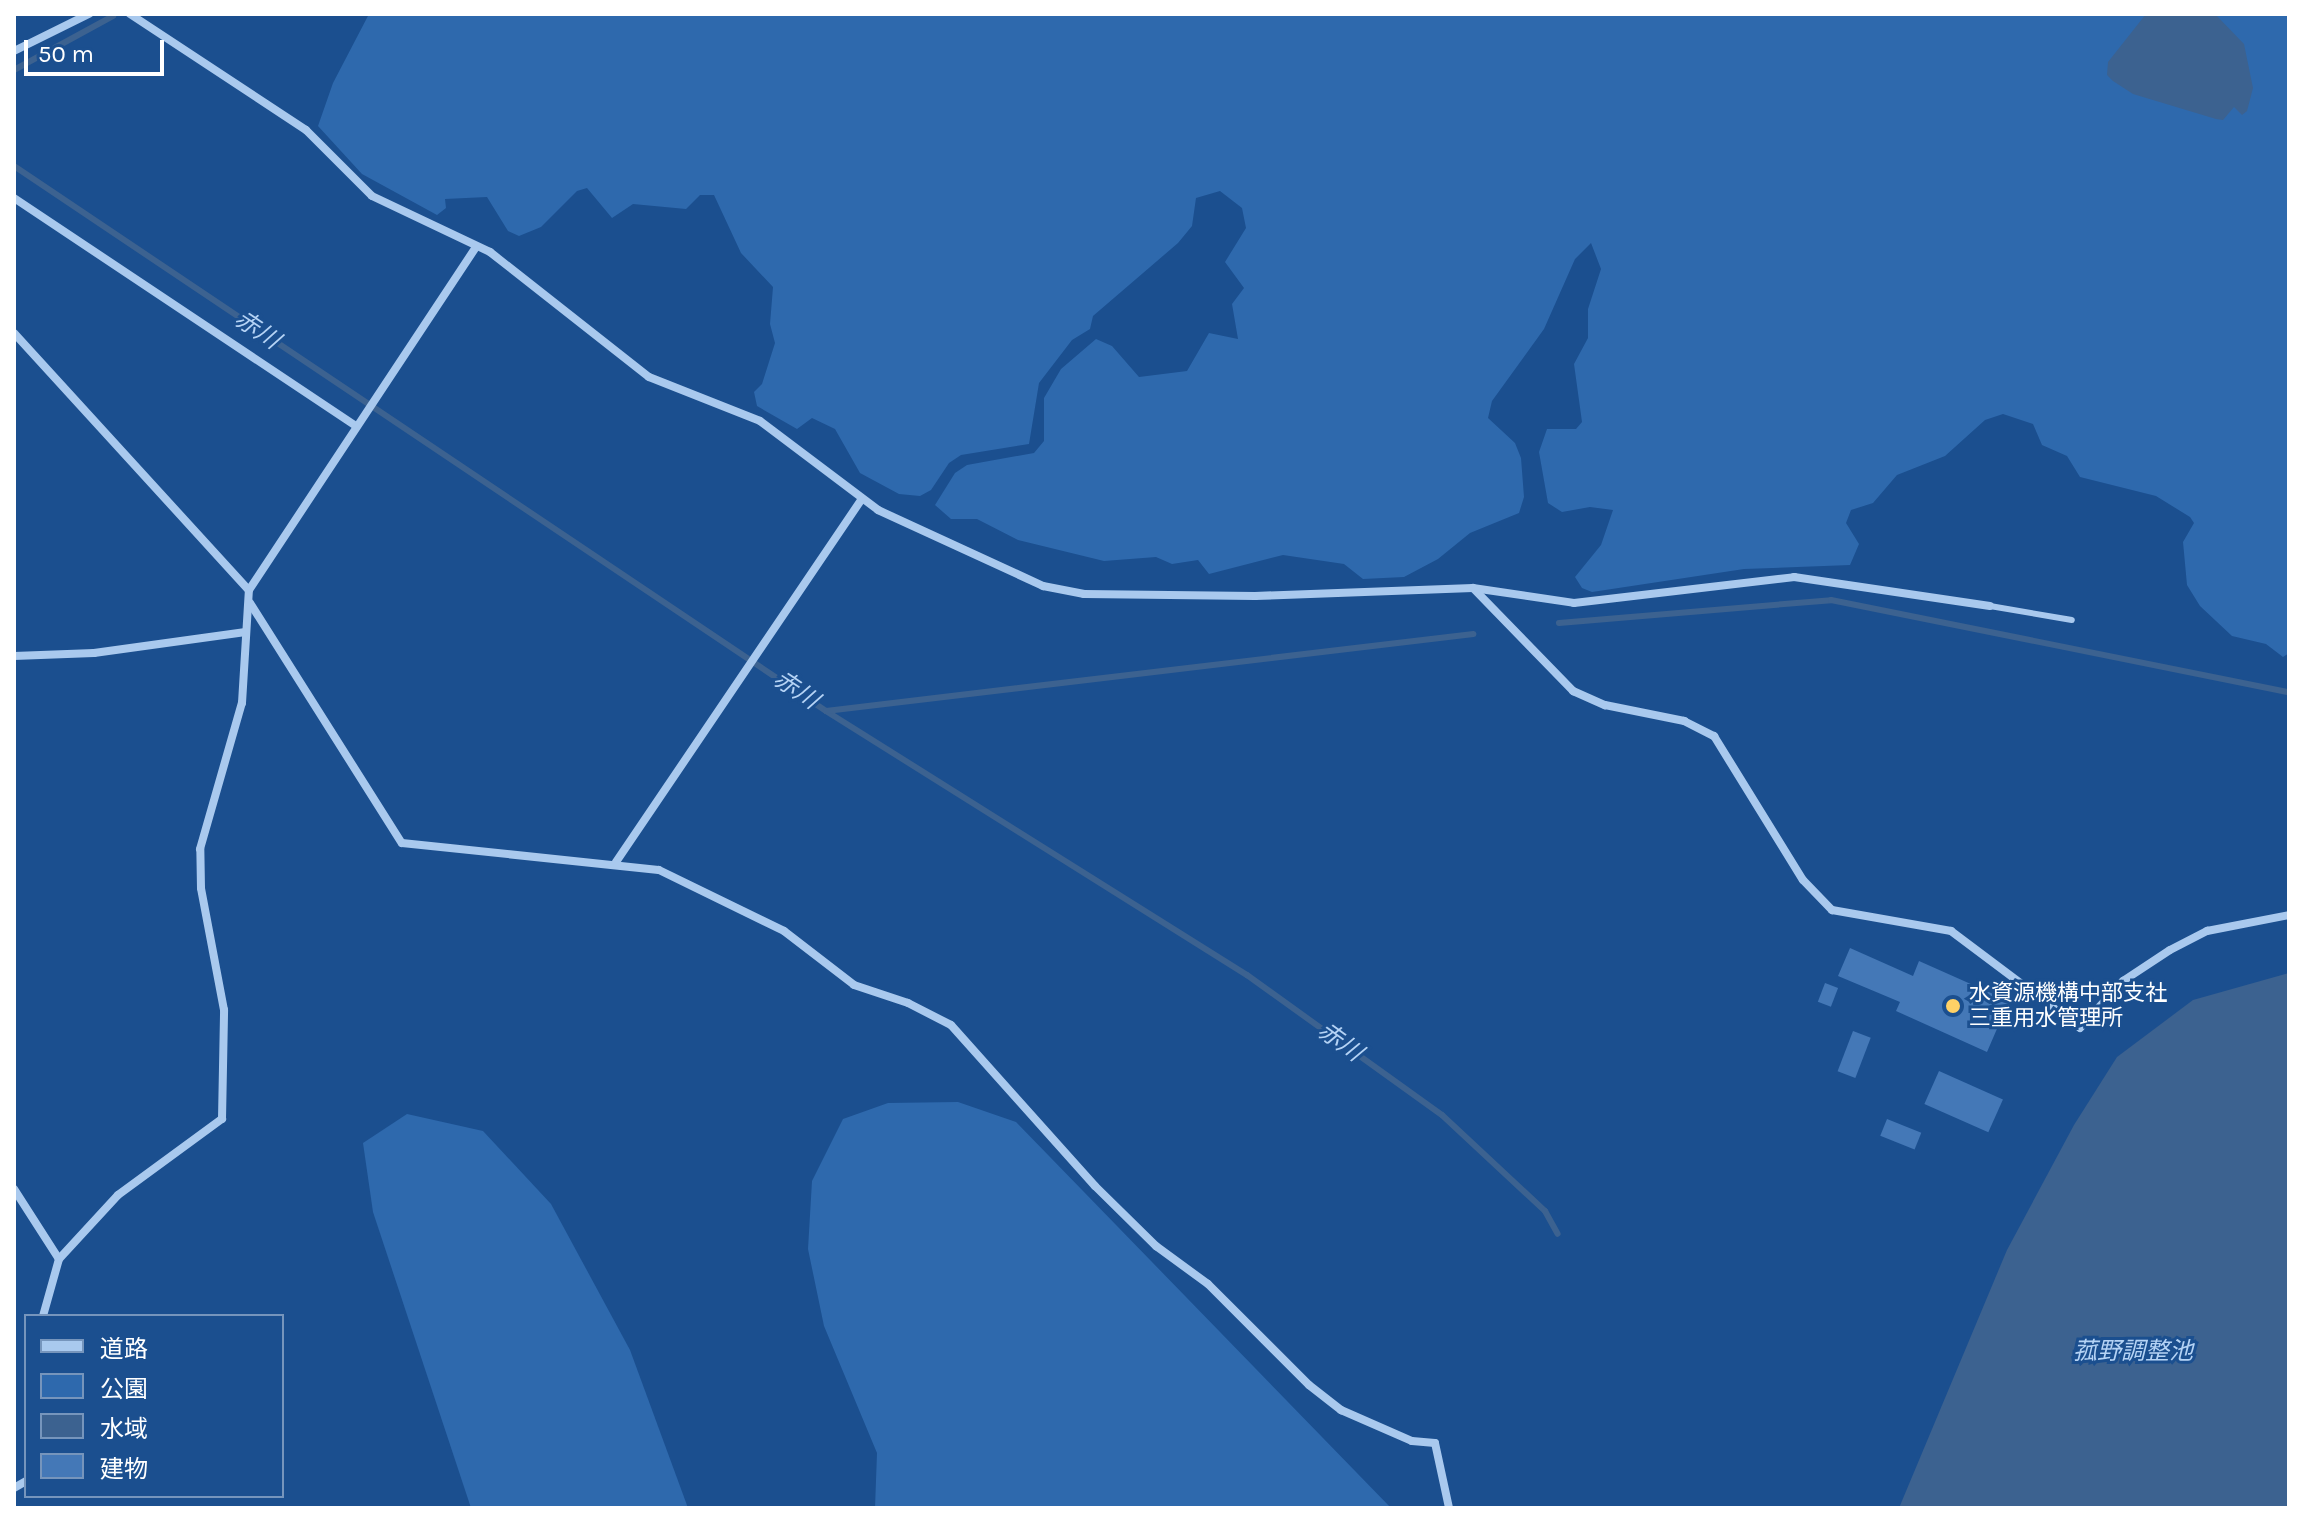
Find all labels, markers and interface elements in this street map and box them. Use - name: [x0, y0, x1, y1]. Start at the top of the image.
- scale bar: [28, 24, 168, 74]
- text: 50 m: [38, 40, 94, 68]
- water label: 赤川: [229, 305, 285, 355]
- water label: 赤川: [768, 665, 824, 715]
- place label: 水資源機構中部支社 三重用水管理所: [1969, 980, 2167, 1032]
- marker: 水資源機構中部支社 三重用水管理所: [1944, 997, 1962, 1015]
- water label: 赤川: [1312, 1016, 1368, 1068]
- legend: [24, 1314, 284, 1498]
- text: 道路: [100, 1335, 148, 1363]
- water label: 菰野調整池: [2073, 1338, 2193, 1366]
- text: 公園: [100, 1375, 148, 1403]
- text: 水域: [100, 1415, 148, 1443]
- text: 建物: [100, 1455, 148, 1483]

